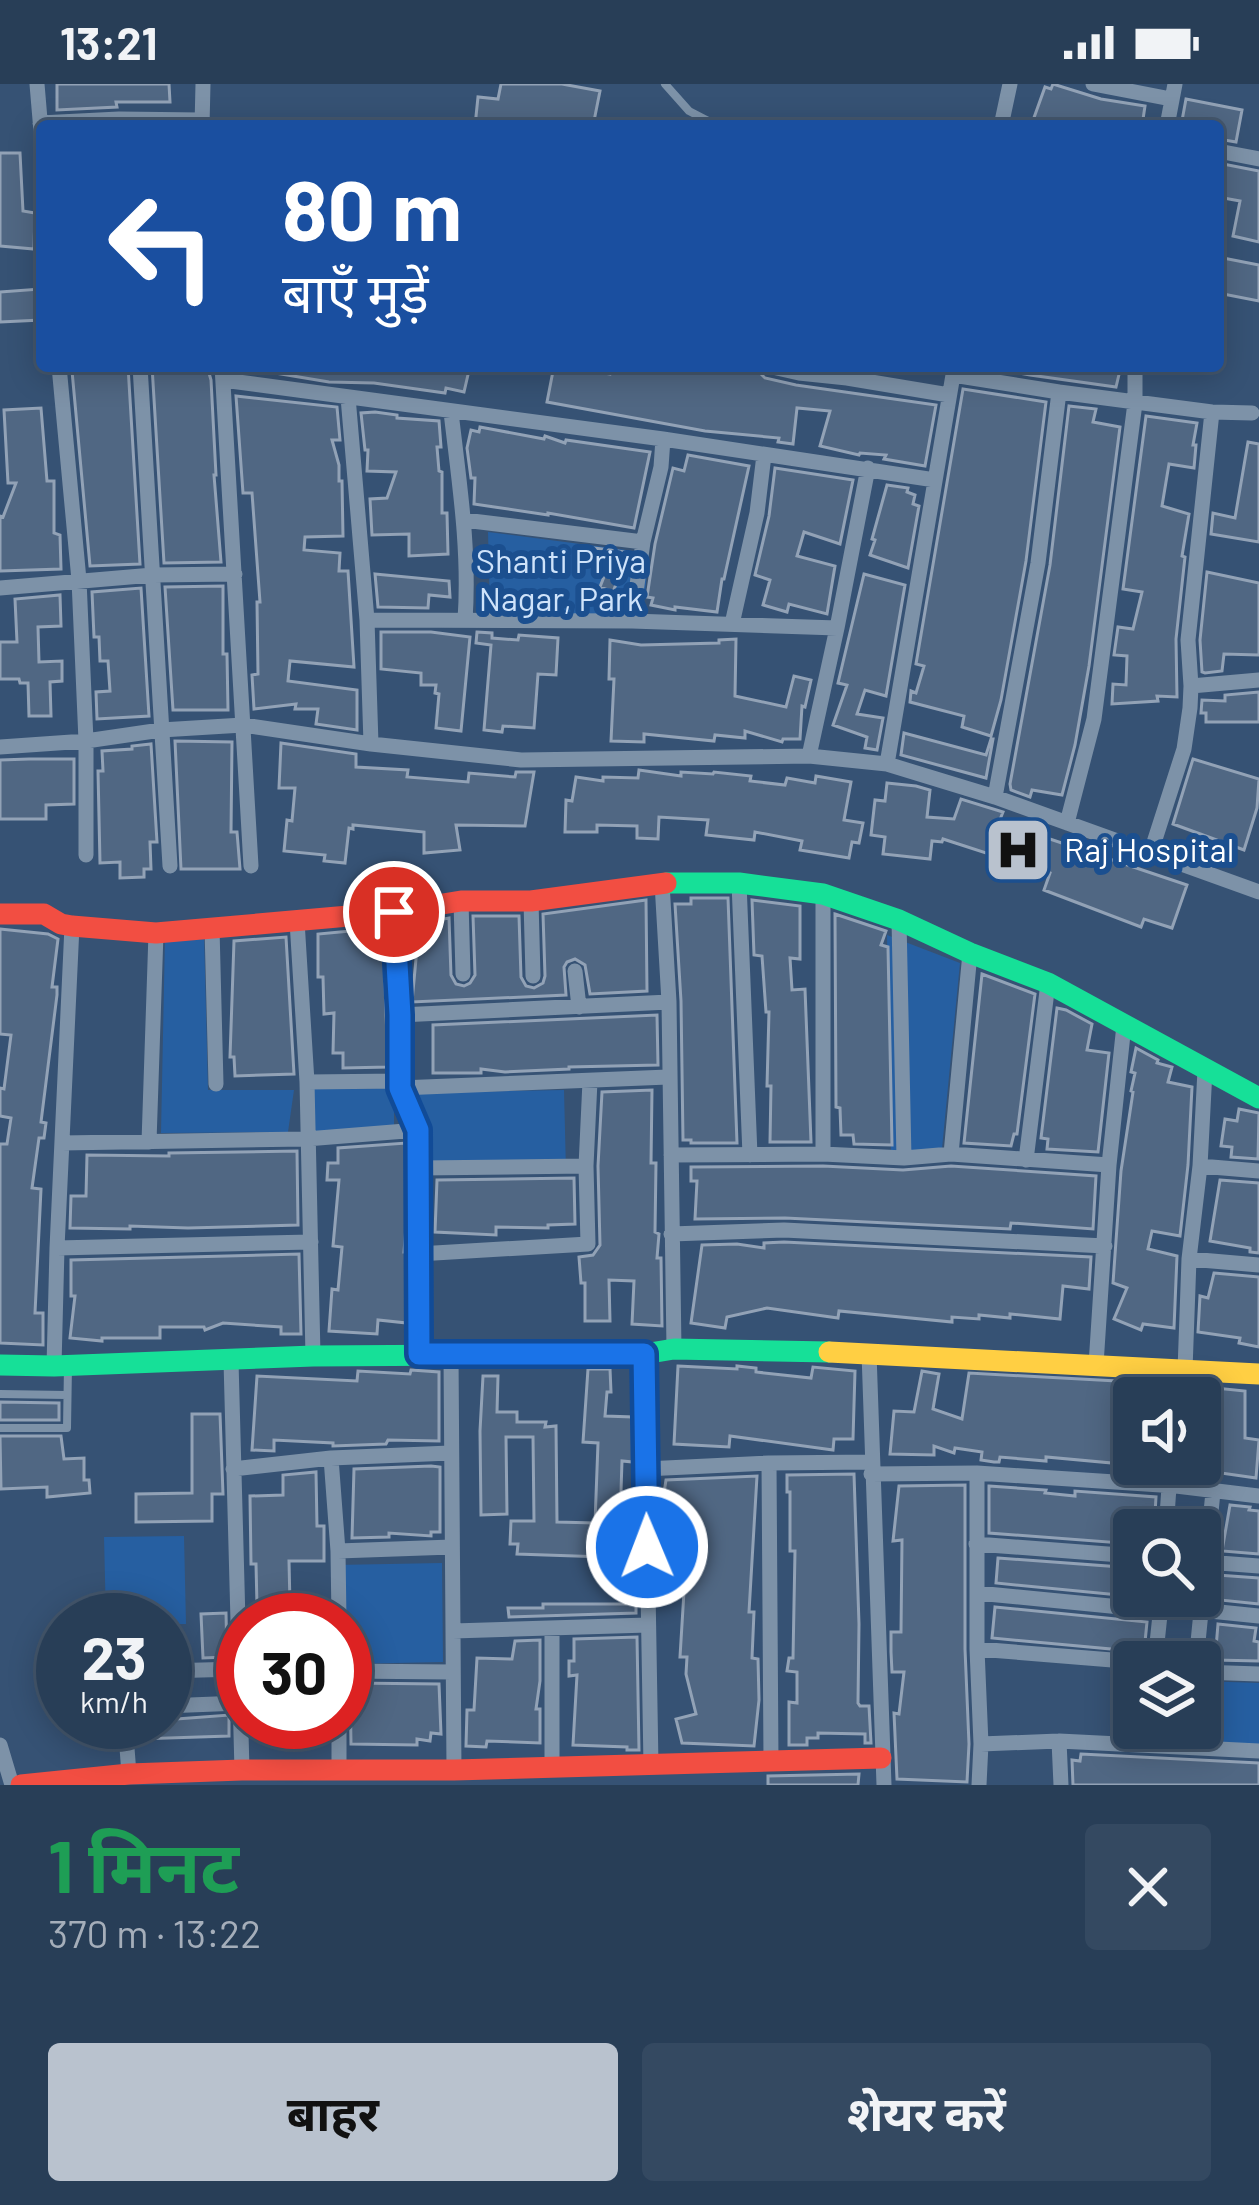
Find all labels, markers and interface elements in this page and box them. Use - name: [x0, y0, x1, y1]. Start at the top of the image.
- text: 13:21: [60, 15, 157, 69]
- text: 80 m: [282, 157, 462, 258]
- icon: left: [84, 168, 240, 324]
- text: बाएँ मुड़ें: [282, 259, 429, 324]
- park label: Shanti Priya Nagar, Park: [476, 540, 646, 618]
- hospital icon: Raj Hospital: [983, 815, 1053, 885]
- place label: Raj Hospital: [1064, 829, 1234, 869]
- pin: [343, 861, 445, 963]
- icon: arrive: [361, 879, 427, 945]
- map controls: [1113, 1377, 1221, 1749]
- button: sound: [1113, 1377, 1221, 1485]
- position arrow: [584, 1484, 710, 1610]
- button: search: [1113, 1509, 1221, 1617]
- speed limit sign: 30: [216, 1593, 372, 1749]
- text: 23: [81, 1620, 147, 1692]
- button: layers: [1113, 1641, 1221, 1749]
- text: km/h: [80, 1683, 148, 1719]
- text: 1 मिनट: [48, 1821, 239, 1907]
- button: close: [1085, 1824, 1211, 1950]
- text: 370 m · 13:22: [48, 1909, 261, 1956]
- button: बाहर: [48, 2043, 618, 2181]
- button: शेयर करें: [642, 2043, 1211, 2181]

